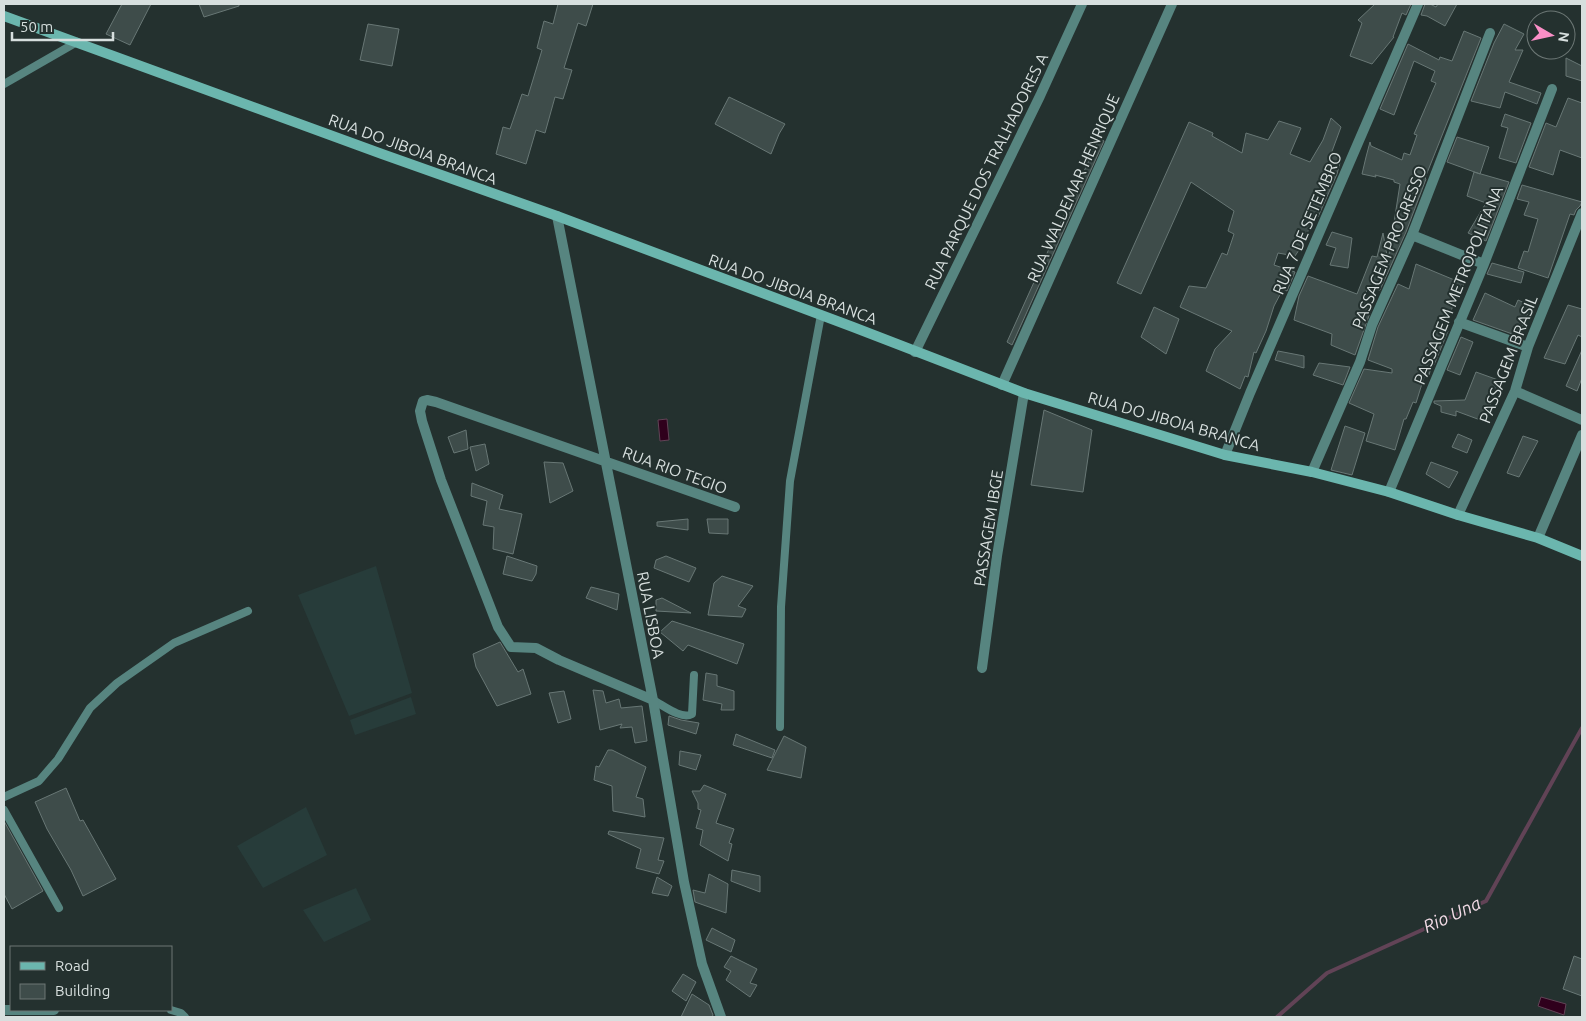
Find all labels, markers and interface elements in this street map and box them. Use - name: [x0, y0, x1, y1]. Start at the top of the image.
- scale bar: [12, 10, 114, 42]
- north arrow: [1526, 10, 1576, 60]
- text: 50 m: [20, 18, 53, 35]
- text: N: [1555, 31, 1573, 43]
- street label: RUA PARQUE DOS TRALHADORES A: [921, 50, 1051, 292]
- street label: RUA WALDEMAR HENRIQUE: [1023, 91, 1123, 285]
- street label: RUA DO JIBOIA BRANCA: [326, 110, 500, 188]
- street label: RUA 7 DE SETEMBRO: [1269, 149, 1345, 297]
- street label: PASSAGEM PROGRESSO: [1348, 163, 1430, 331]
- street label: PASSAGEM METROPOLITANA: [1410, 183, 1506, 387]
- street label: RUA DO JIBOIA BRANCA: [706, 250, 880, 328]
- street label: PASSAGEM BRASIL: [1475, 292, 1541, 426]
- street label: RUA DO JIBOIA BRANCA: [1086, 388, 1263, 454]
- street label: RUA RIO TEGIO: [620, 443, 730, 497]
- street label: PASSAGEM IBGE: [970, 469, 1006, 587]
- street label: RUA LISBOA: [634, 570, 668, 661]
- water label: Rio Una: [1420, 892, 1484, 936]
- legend: [10, 946, 172, 1011]
- text: Road: [55, 957, 90, 974]
- text: Building: [55, 982, 110, 999]

